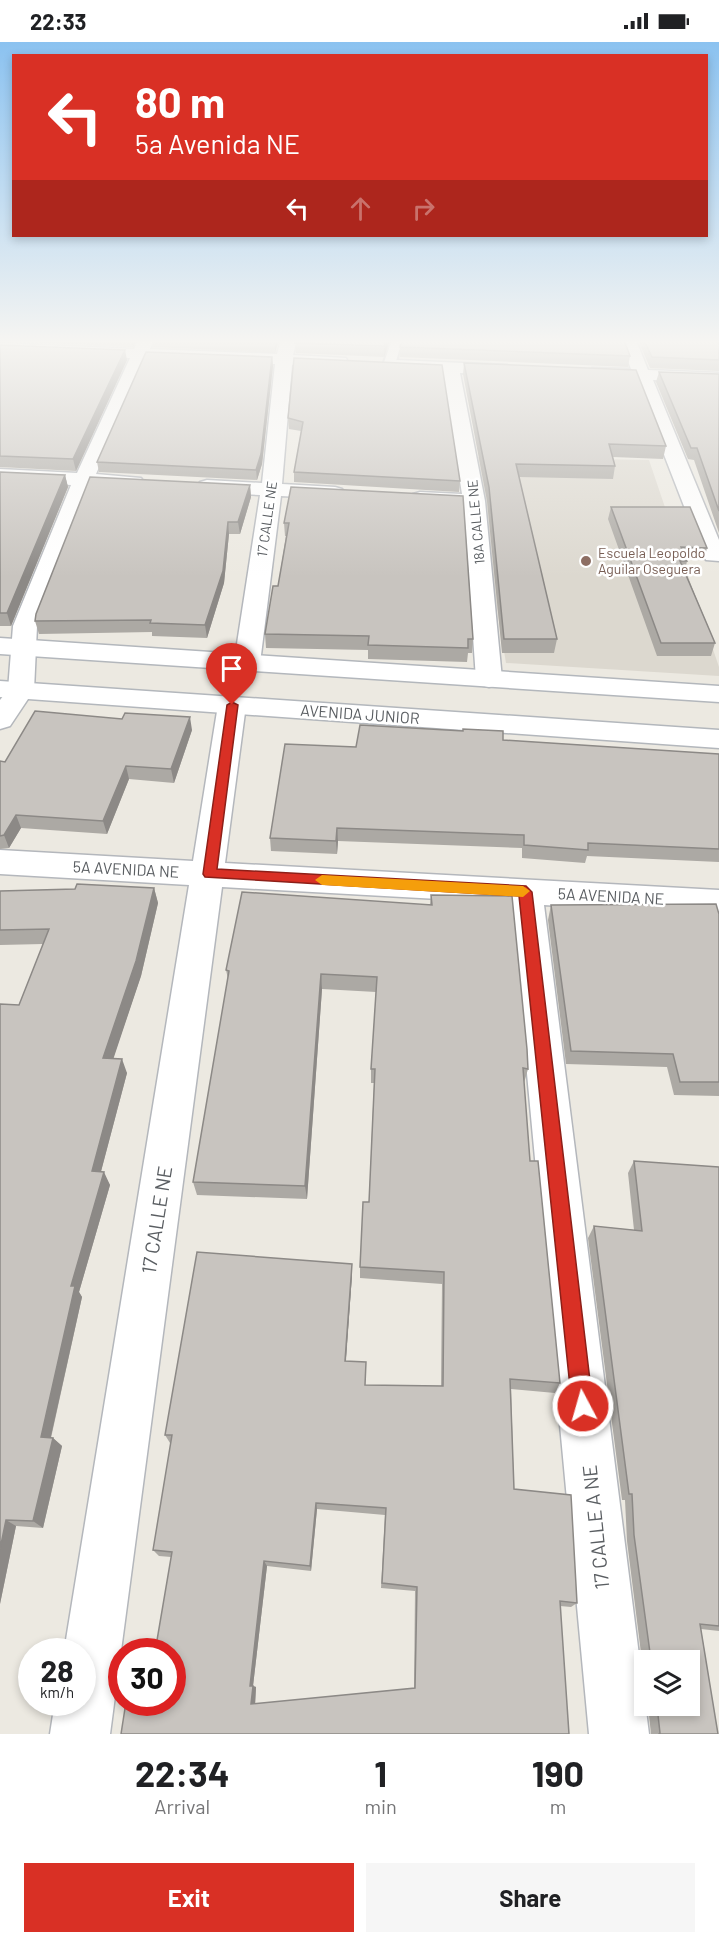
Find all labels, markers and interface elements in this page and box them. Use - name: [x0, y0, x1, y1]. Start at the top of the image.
- text: 22:33: [30, 8, 86, 34]
- text: 80 m: [135, 76, 225, 126]
- icon: left: [36, 78, 114, 156]
- text: 5a Avenida NE: [135, 127, 300, 159]
- icon: left: [281, 192, 314, 225]
- icon: ahead: [344, 192, 377, 225]
- icon: right: [407, 192, 440, 225]
- street label: 18A CALLE NE: [463, 479, 488, 565]
- street label: 17 CALLE NE: [253, 480, 280, 558]
- place label: Escuela Leopoldo Aguilar Oseguera: [598, 544, 705, 577]
- marker: Escuela Leopoldo Aguilar Oseguera: [579, 554, 593, 568]
- pin: [206, 643, 257, 705]
- icon: arrive: [215, 652, 248, 685]
- street label: AVENIDA JUNIOR: [300, 700, 421, 727]
- street label: 5A AVENIDA NE: [72, 856, 180, 881]
- street label: 5A AVENIDA NE: [557, 883, 665, 908]
- street label: 17 CALLE NE: [136, 1164, 176, 1275]
- position arrow: [551, 1374, 615, 1438]
- street label: 17 CALLE A NE: [577, 1464, 613, 1591]
- speed limit sign: 30: [108, 1638, 186, 1716]
- map controls: [634, 1650, 700, 1716]
- button: layers: [634, 1650, 700, 1716]
- text: 28: [40, 1652, 74, 1688]
- text: km/h: [40, 1683, 74, 1701]
- text: 22:34: [135, 1751, 230, 1794]
- text: 1: [374, 1751, 387, 1794]
- text: 190: [532, 1751, 584, 1794]
- text: Arrival: [154, 1794, 210, 1818]
- text: min: [364, 1794, 397, 1818]
- text: m: [550, 1794, 566, 1818]
- button: Exit: [24, 1863, 354, 1932]
- button: Share: [366, 1863, 695, 1932]

